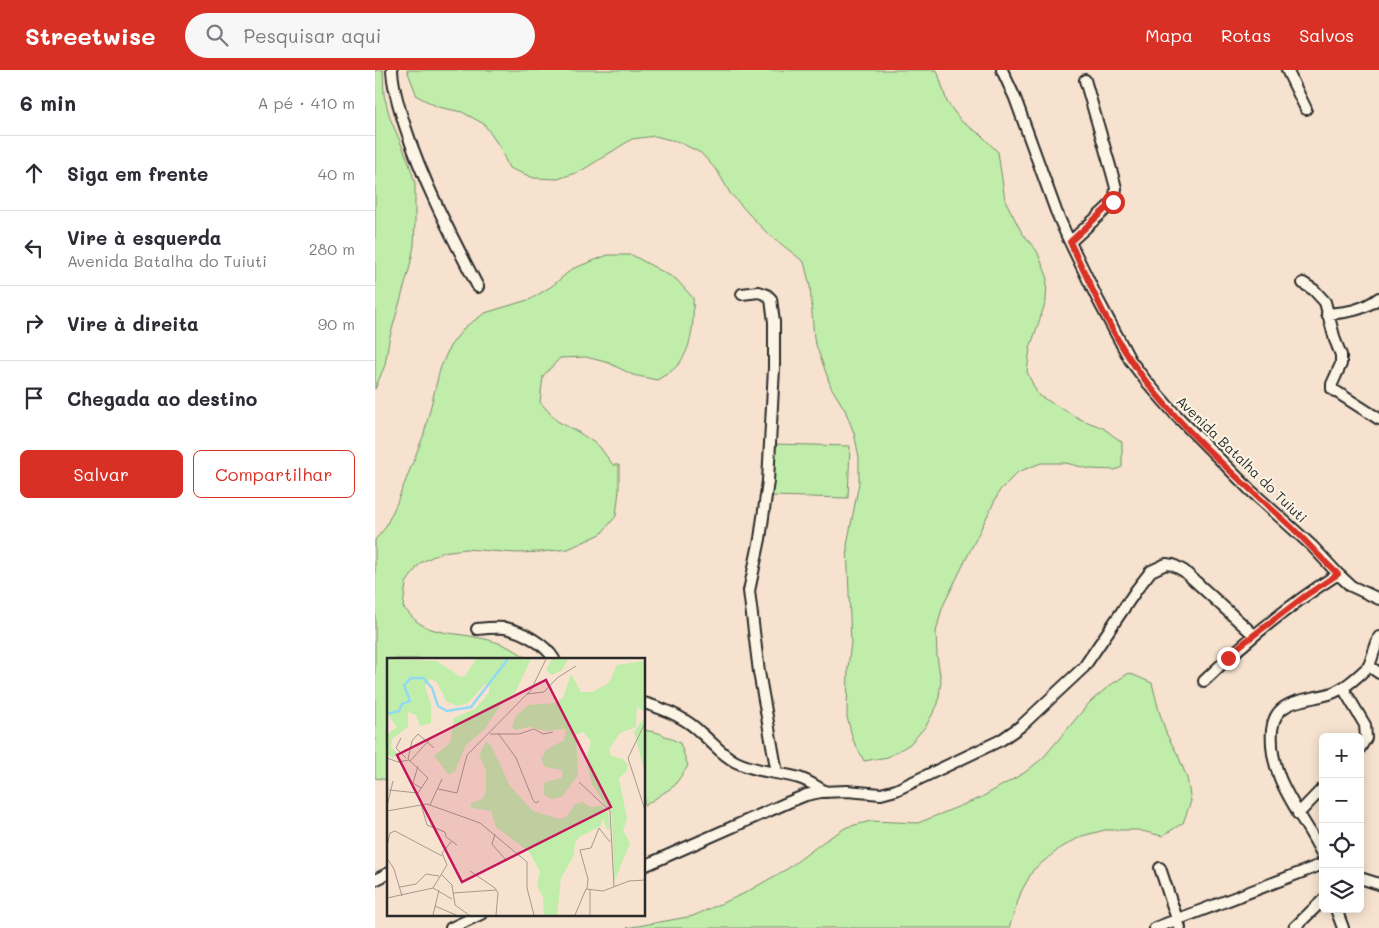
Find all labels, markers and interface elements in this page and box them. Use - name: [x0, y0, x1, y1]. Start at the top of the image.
- search box: [185, 13, 535, 58]
- text: Streetwise: [25, 20, 155, 51]
- icon: search: [203, 21, 231, 49]
- text: Pesquisar aqui: [243, 23, 381, 48]
- text: Mapa: [1145, 23, 1193, 47]
- text: Rotas: [1221, 23, 1271, 47]
- text: Salvos: [1299, 23, 1354, 47]
- text: 6 min: [20, 89, 76, 116]
- text: A pé · 410 m: [258, 92, 355, 113]
- icon: ahead: [20, 159, 48, 187]
- text: Siga em frente: [67, 161, 208, 186]
- text: 40 m: [318, 163, 355, 184]
- route start: [1102, 191, 1125, 214]
- text: Vire à esquerda: [67, 225, 222, 250]
- icon: left: [20, 234, 48, 262]
- text: 280 m: [309, 238, 355, 259]
- text: Avenida Batalha do Tuiuti: [67, 250, 267, 271]
- icon: right: [20, 309, 48, 337]
- text: Vire à direita: [67, 311, 199, 336]
- text: 90 m: [318, 313, 355, 334]
- icon: arrive: [20, 384, 48, 412]
- text: Chegada ao destino: [67, 386, 257, 411]
- street label: Avenida Batalha do Tuiuti: [1172, 391, 1312, 527]
- button: Salvar: [20, 450, 183, 498]
- button: Compartilhar: [193, 450, 355, 498]
- route end: [1217, 647, 1240, 670]
- inset map: [387, 658, 645, 916]
- map controls: [1319, 733, 1364, 913]
- button: +: [1319, 733, 1364, 778]
- button: −: [1319, 778, 1364, 823]
- button: locate: [1319, 823, 1364, 868]
- button: layers: [1319, 868, 1364, 913]

